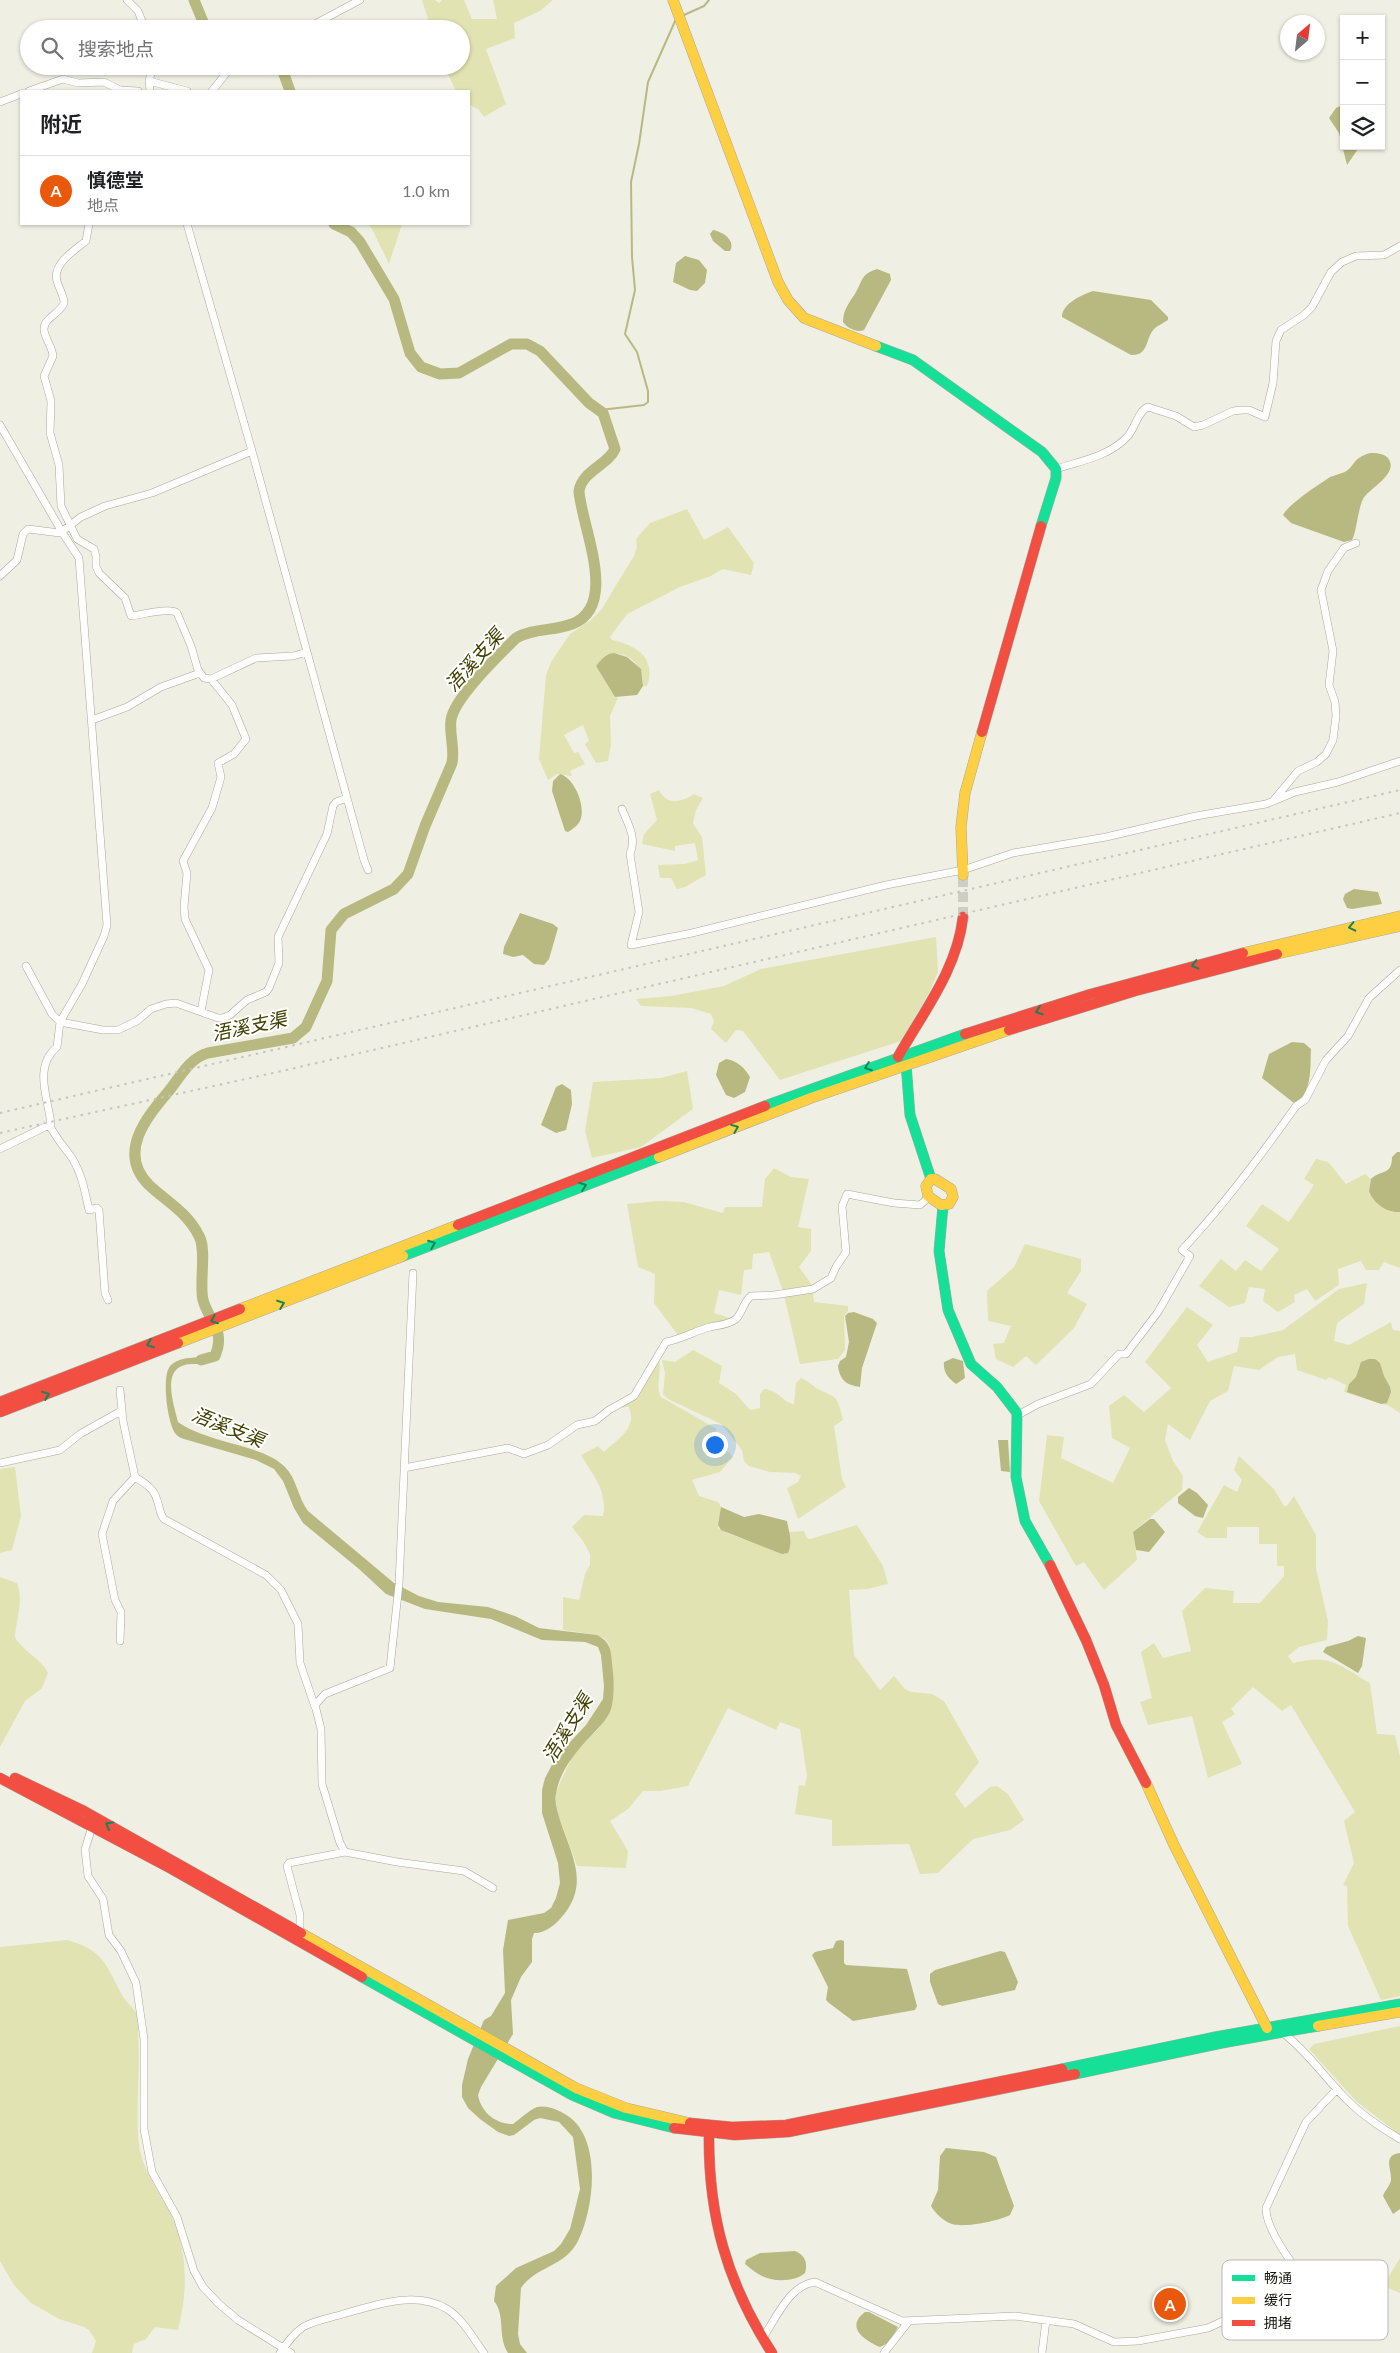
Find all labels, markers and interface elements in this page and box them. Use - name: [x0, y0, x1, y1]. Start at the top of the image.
- north arrow: [1280, 15, 1325, 60]
- map controls: [1340, 15, 1385, 150]
- button: +: [1340, 15, 1385, 60]
- search box: [20, 20, 470, 75]
- icon: search: [38, 34, 66, 62]
- text: 搜索地点: [78, 37, 154, 60]
- button: −: [1340, 60, 1385, 105]
- button: layers: [1340, 105, 1385, 150]
- text: 附近: [40, 111, 82, 136]
- text: 慎德堂: [87, 168, 144, 191]
- text: A: [50, 181, 62, 200]
- text: 1.0 km: [402, 181, 450, 200]
- text: 地点: [87, 195, 119, 214]
- water label: 浯溪支渠: [440, 622, 510, 696]
- one-way arrow: [1348, 921, 1357, 931]
- one-way arrow: [1191, 959, 1199, 969]
- one-way arrow: [1035, 1005, 1043, 1015]
- water label: 浯溪支渠: [209, 1006, 291, 1045]
- one-way arrow: [864, 1062, 873, 1072]
- one-way arrow: [730, 1124, 739, 1134]
- one-way arrow: [579, 1182, 587, 1192]
- one-way arrow: [427, 1240, 435, 1250]
- one-way arrow: [276, 1300, 284, 1310]
- one-way arrow: [210, 1314, 219, 1324]
- one-way arrow: [146, 1338, 155, 1348]
- one-way arrow: [41, 1391, 50, 1401]
- water label: 浯溪支渠: [189, 1402, 271, 1453]
- your location: [702, 1432, 728, 1458]
- water label: 浯溪支渠: [537, 1687, 598, 1766]
- one-way arrow: [106, 1822, 115, 1832]
- legend: [1222, 2260, 1388, 2340]
- text: 畅通: [1264, 2269, 1292, 2286]
- pin: A: [1154, 2285, 1186, 2323]
- text: 缓行: [1264, 2291, 1292, 2308]
- text: 拥堵: [1264, 2314, 1292, 2331]

